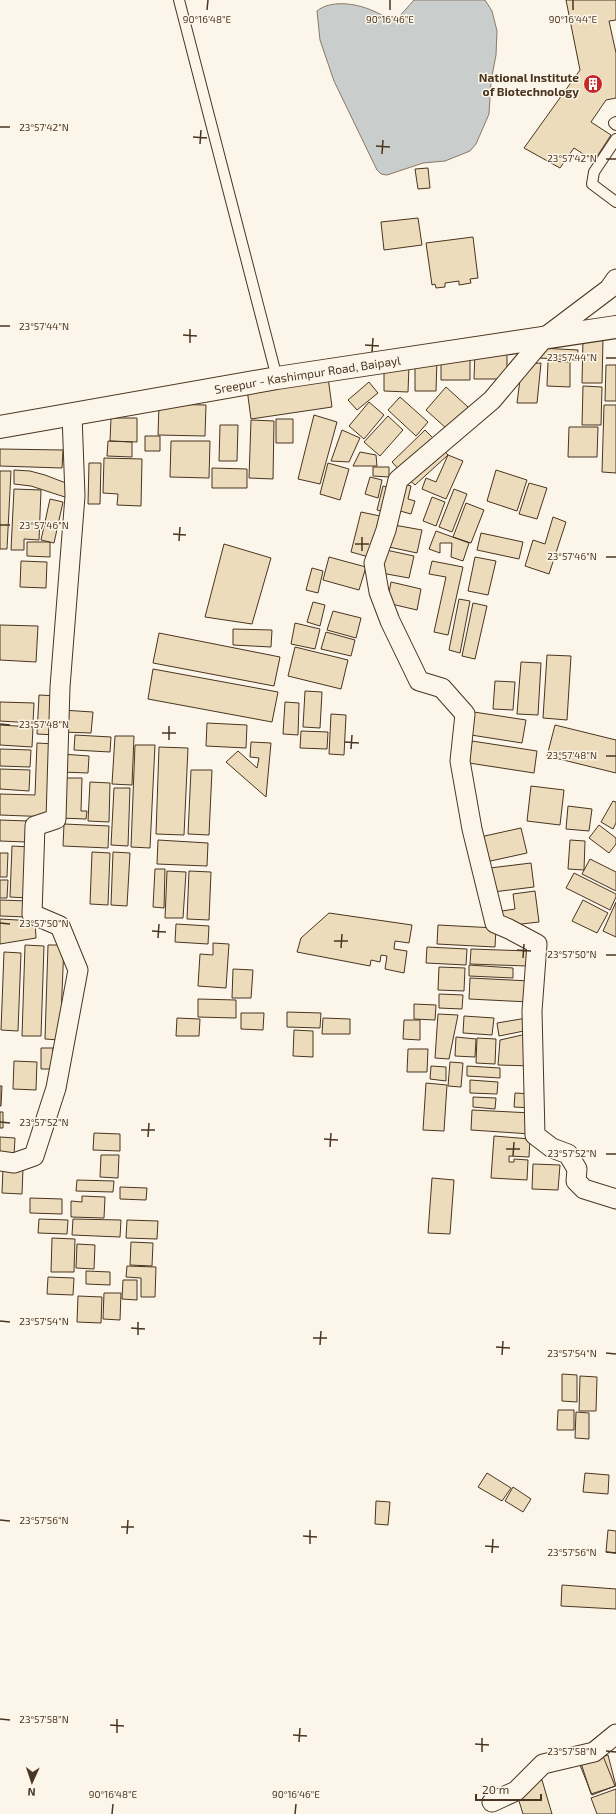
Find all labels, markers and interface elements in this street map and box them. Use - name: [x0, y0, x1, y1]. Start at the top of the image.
- text: 90°16'48"E: [183, 13, 232, 25]
- text: 90°16'46"E: [366, 13, 414, 25]
- text: 90°16'44"E: [549, 13, 598, 25]
- place label: National Institute of Biotechnology: [479, 70, 579, 99]
- building icon: National Institute of Biotechnology: [582, 73, 604, 95]
- text: 23°57'42"N: [19, 121, 69, 133]
- text: 23°57'42"N: [547, 152, 597, 164]
- text: 23°57'44"N: [19, 320, 69, 332]
- text: 23°57'44"N: [547, 351, 597, 363]
- street label: Sreepur - Kashimpur Road, Baipayl: [213, 352, 402, 396]
- text: 23°57'46"N: [19, 519, 69, 531]
- text: 23°57'46"N: [547, 550, 597, 562]
- text: 23°57'48"N: [19, 718, 69, 730]
- text: 23°57'48"N: [547, 749, 597, 761]
- text: 23°57'50"N: [19, 917, 69, 929]
- text: 23°57'50"N: [547, 948, 597, 960]
- text: 23°57'52"N: [20, 1116, 68, 1128]
- text: 23°57'52"N: [548, 1147, 596, 1159]
- text: 23°57'54"N: [19, 1315, 69, 1327]
- text: 23°57'54"N: [547, 1347, 597, 1359]
- text: 23°57'56"N: [19, 1514, 69, 1526]
- text: 23°57'56"N: [547, 1546, 597, 1558]
- text: 23°57'58"N: [19, 1713, 69, 1725]
- text: 23°57'58"N: [547, 1745, 597, 1757]
- north arrow: [12, 1762, 52, 1802]
- scale bar: [476, 1776, 541, 1802]
- text: 20 m: [482, 1782, 509, 1796]
- text: N: [27, 1786, 36, 1799]
- text: 90°16'48"E: [89, 1788, 138, 1800]
- text: 90°16'46"E: [272, 1788, 320, 1800]

